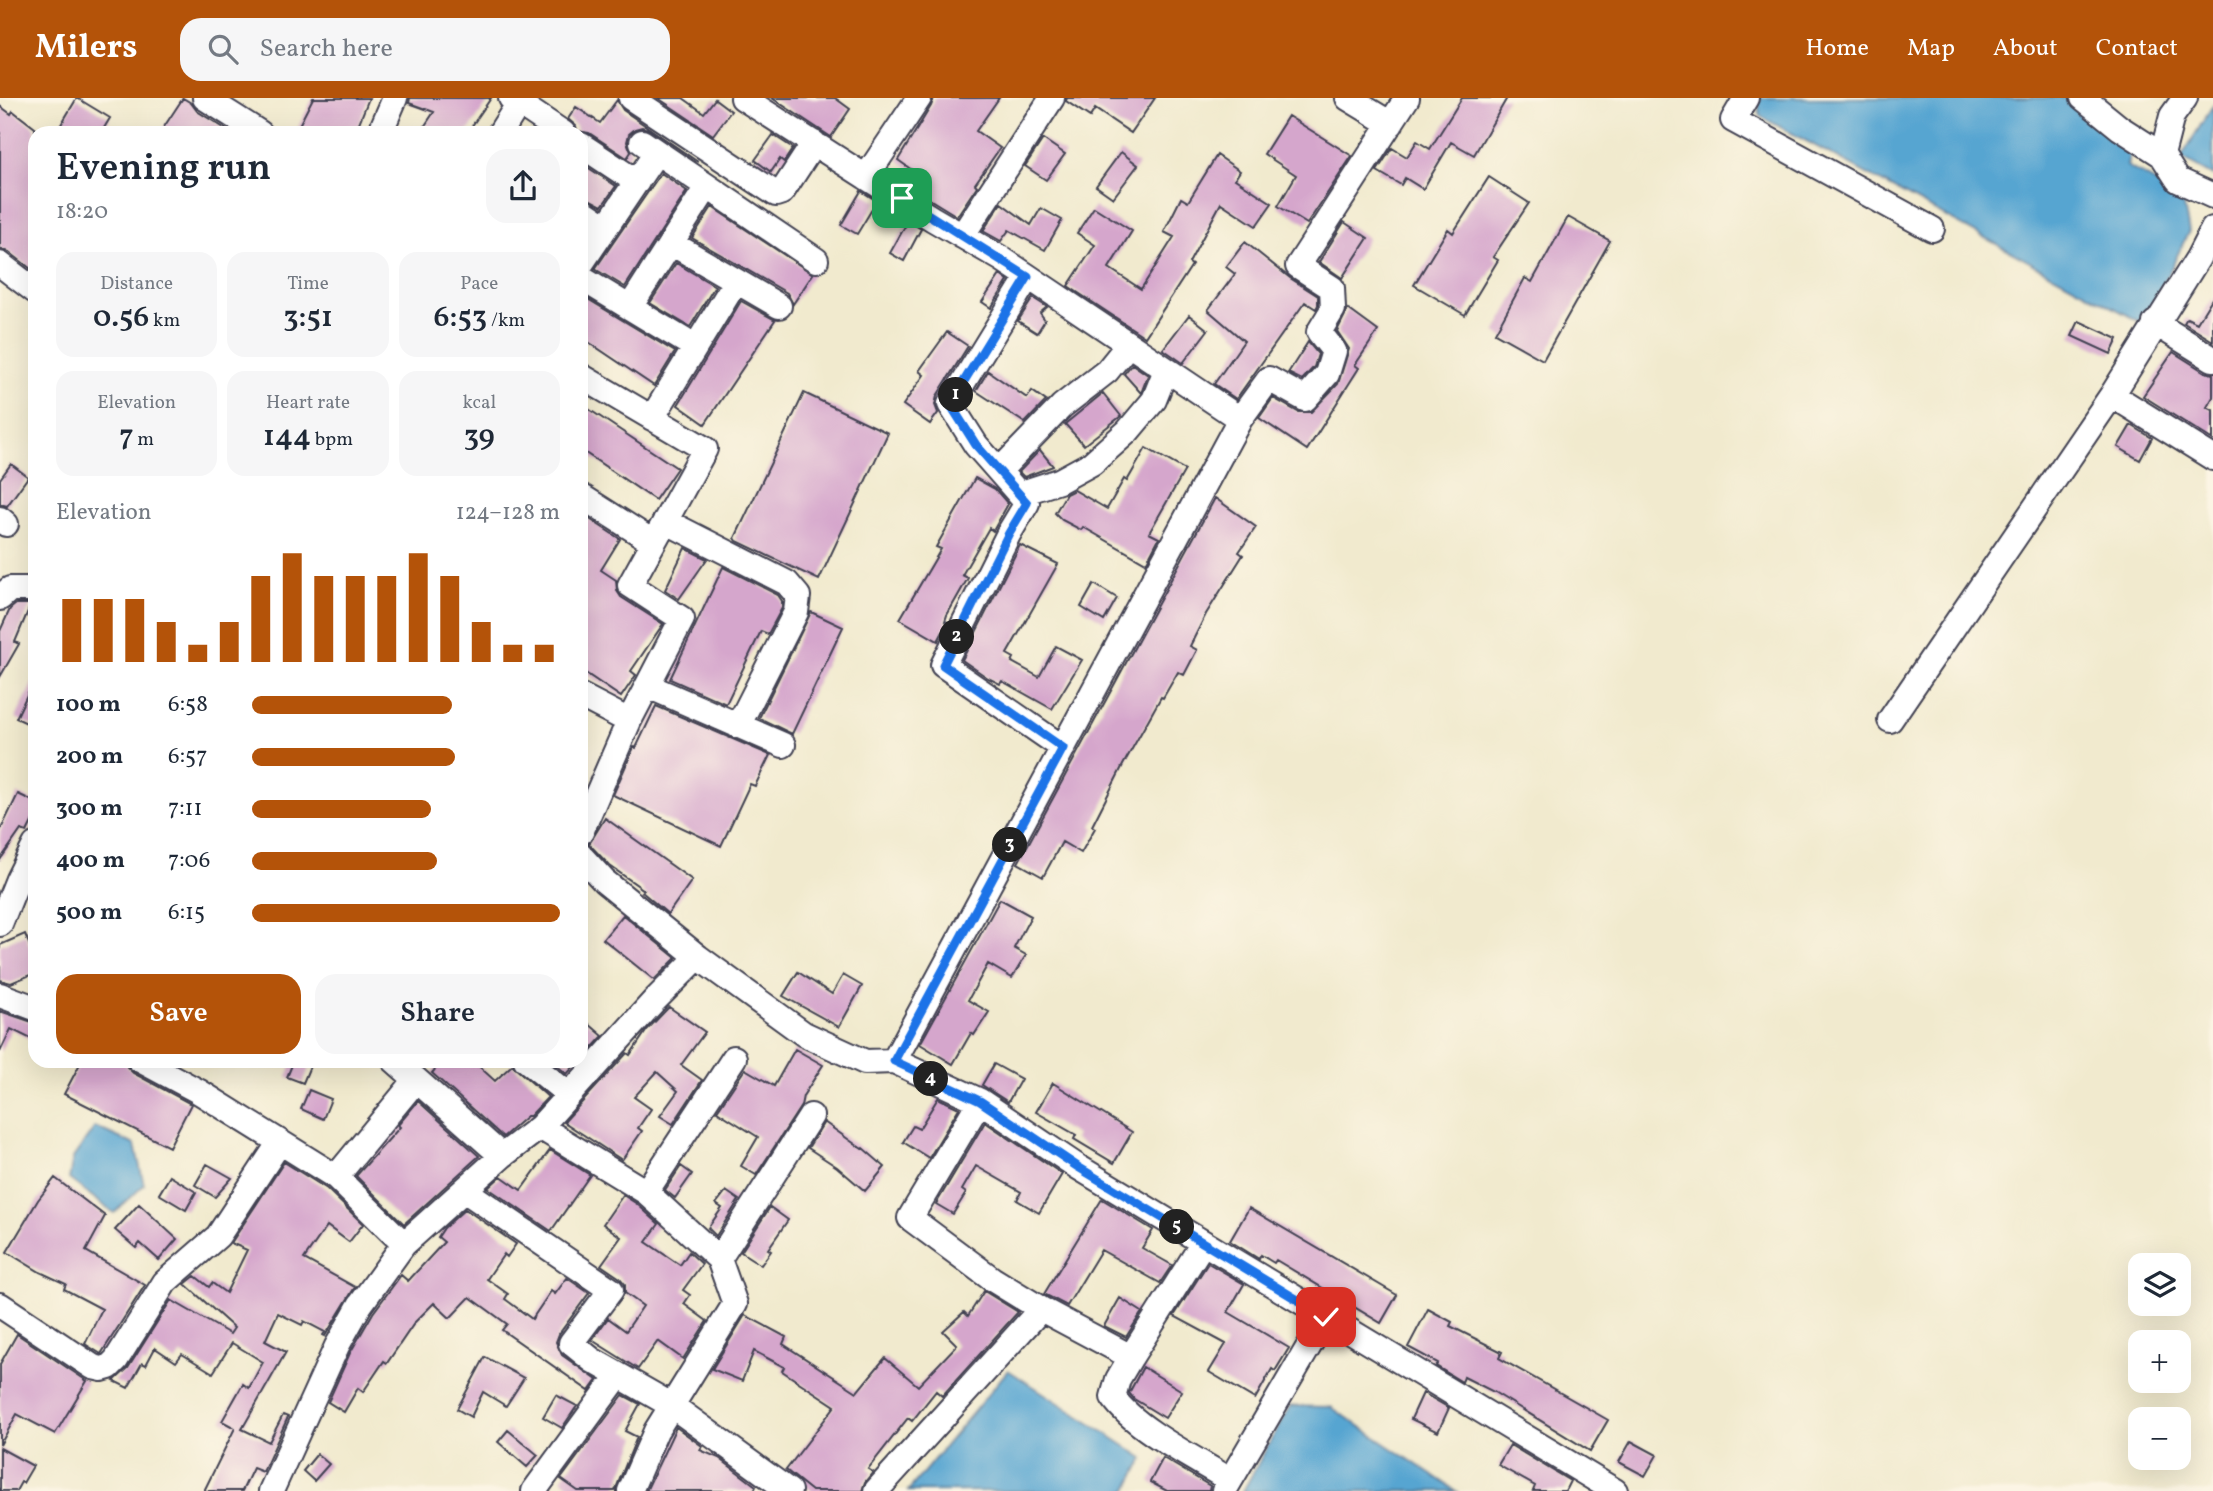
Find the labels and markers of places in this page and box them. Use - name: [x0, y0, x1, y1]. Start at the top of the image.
- pin: [872, 168, 932, 228]
- pin: 1: [939, 378, 974, 412]
- pin: 2: [940, 620, 974, 654]
- pin: 3: [992, 828, 1028, 862]
- pin: 4: [914, 1062, 948, 1096]
- pin: 5: [1160, 1210, 1194, 1244]
- pin: [1296, 1287, 1356, 1347]

